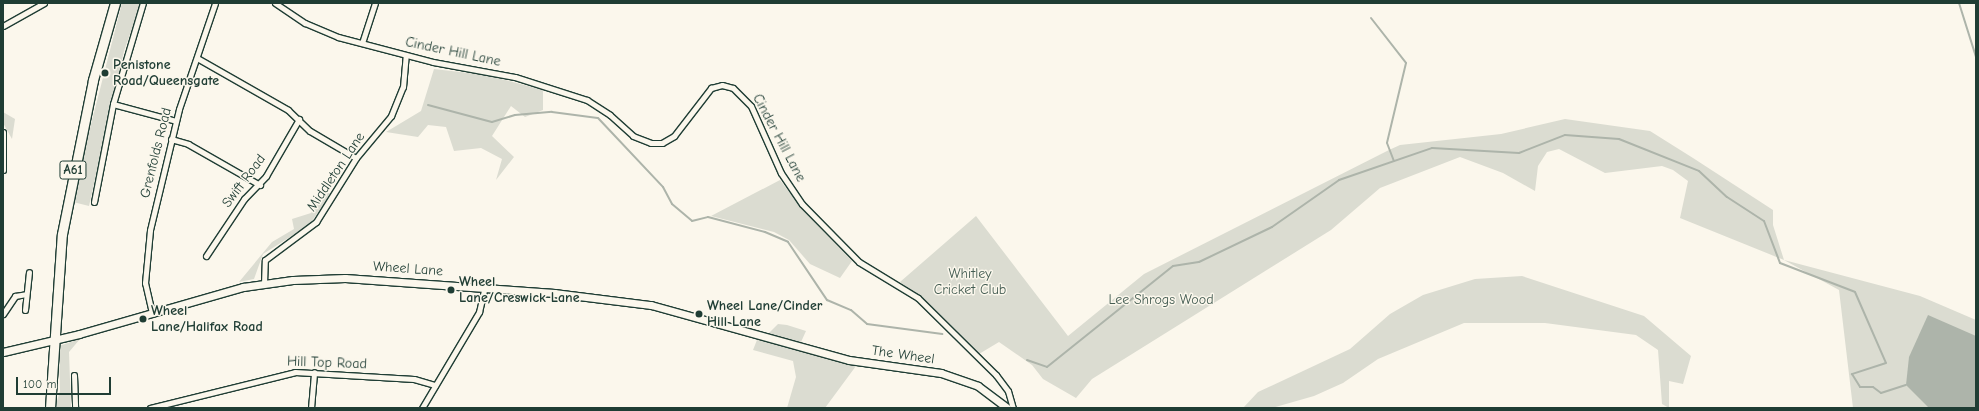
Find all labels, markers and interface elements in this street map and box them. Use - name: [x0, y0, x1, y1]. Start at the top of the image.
- street label: Cinder Hill Lane: [404, 34, 502, 70]
- place label: Penistone Road/Queensgate: [113, 57, 219, 90]
- marker: Penistone Road/Queensgate: [100, 68, 110, 78]
- street label: Cinder Hill Lane: [749, 91, 809, 185]
- street label: Grenfolds Road: [137, 106, 175, 200]
- street label: Middleton Lane: [303, 129, 369, 215]
- street label: Swift Road: [219, 151, 269, 211]
- road number: A61: [59, 159, 87, 181]
- street label: Wheel Lane: [372, 258, 444, 280]
- park label: Whitley Cricket Club: [934, 266, 1006, 298]
- place label: Wheel Lane/Creswick Lane: [459, 274, 580, 306]
- marker: Wheel Lane/Creswick Lane: [446, 285, 456, 295]
- park label: Lee Shrogs Wood: [1108, 292, 1214, 308]
- place label: Wheel Lane/Cinder Hill Lane: [707, 298, 822, 330]
- place label: Wheel Lane/Halifax Road: [151, 303, 263, 336]
- marker: Wheel Lane/Cinder Hill Lane: [694, 309, 704, 319]
- marker: Wheel Lane/Halifax Road: [138, 314, 148, 324]
- street label: The Wheel: [871, 342, 935, 368]
- street label: Hill Top Road: [287, 353, 367, 373]
- scale bar: [18, 369, 113, 395]
- text: 100 m: [23, 377, 56, 391]

